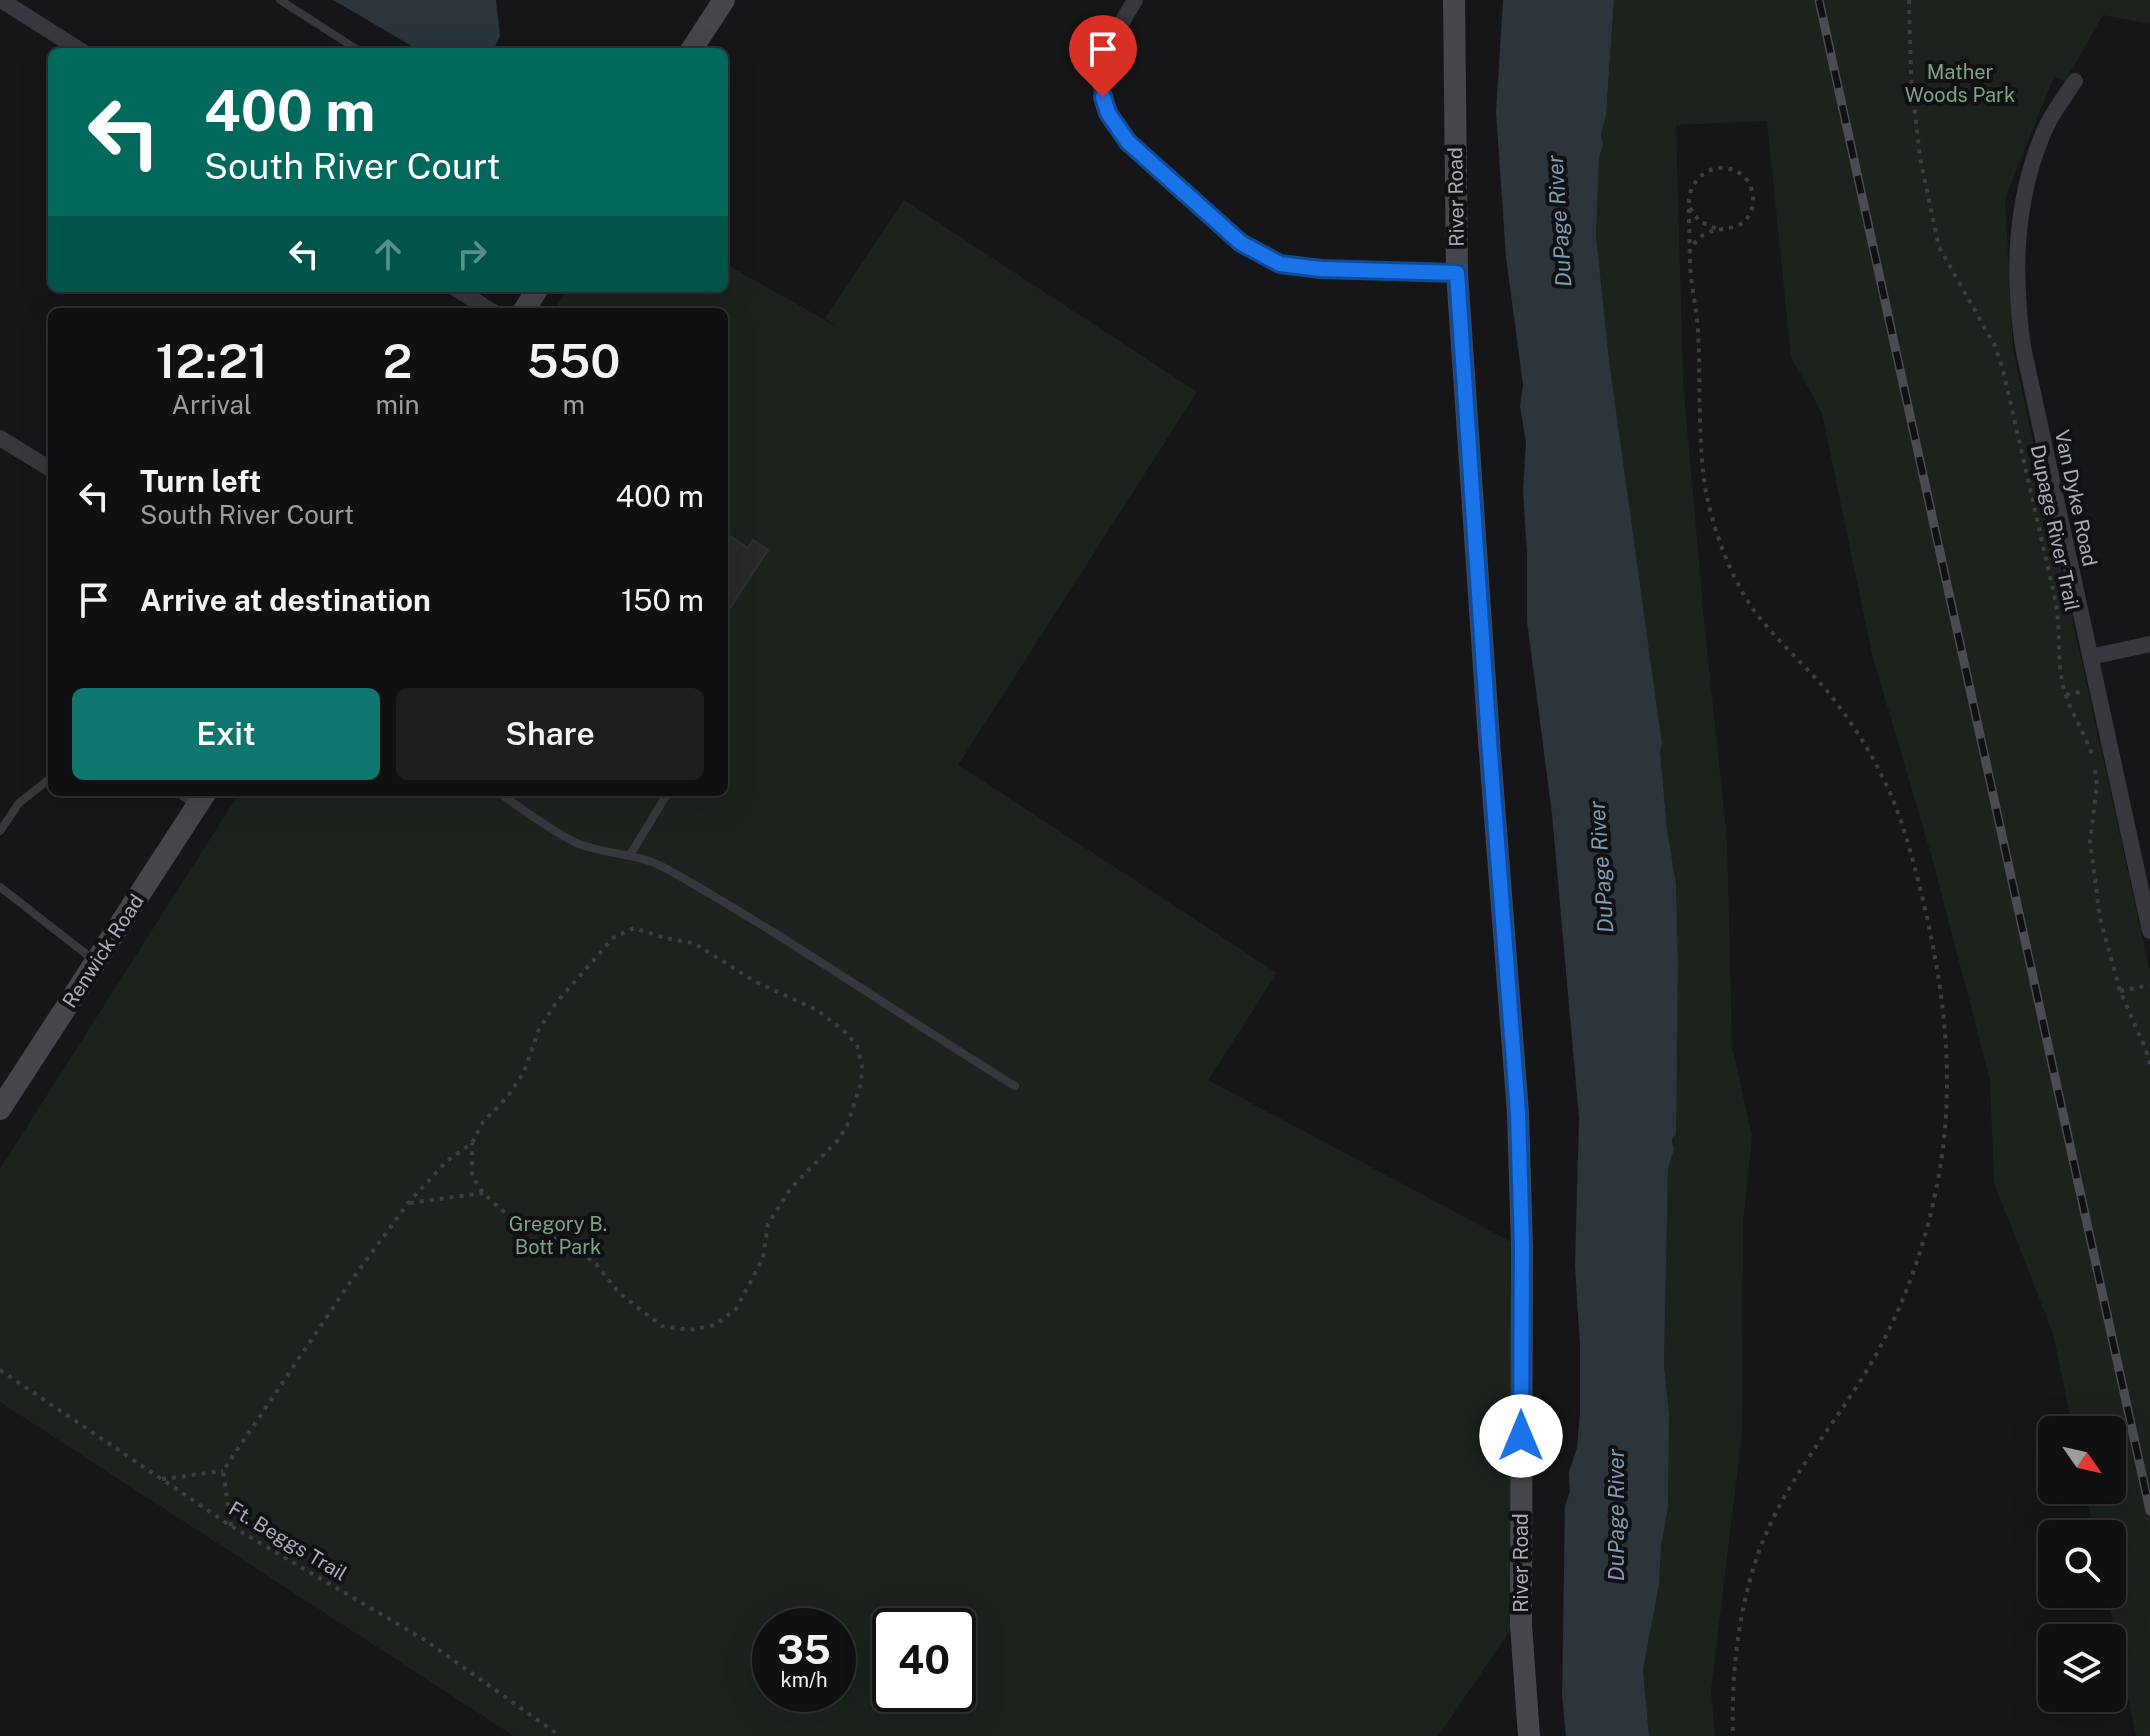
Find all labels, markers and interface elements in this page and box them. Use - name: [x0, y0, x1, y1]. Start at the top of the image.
- pin: [1069, 15, 1137, 97]
- icon: arrive: [1081, 27, 1125, 71]
- park label: Mather Woods Park: [1905, 60, 2015, 107]
- text: 400 m: [204, 78, 376, 144]
- icon: left: [72, 80, 176, 184]
- text: South River Court: [204, 145, 501, 187]
- street label: River Road: [1443, 147, 1469, 247]
- water label: DuPage River: [1541, 153, 1577, 288]
- icon: left: [282, 232, 326, 276]
- icon: ahead: [366, 232, 410, 276]
- icon: right: [450, 232, 494, 276]
- text: 12:21: [156, 332, 268, 389]
- text: 2: [383, 332, 412, 389]
- text: 550: [527, 332, 621, 389]
- text: Arrival: [172, 389, 252, 420]
- text: min: [375, 389, 420, 420]
- text: m: [563, 389, 585, 420]
- street label: Van Dyke Road: [2050, 428, 2102, 568]
- street label: Dupage River Trail: [2026, 442, 2084, 614]
- text: Turn left: [140, 463, 261, 499]
- icon: left: [72, 474, 116, 518]
- text: 400 m: [615, 478, 704, 514]
- text: South River Court: [140, 499, 354, 530]
- icon: arrive: [72, 578, 116, 622]
- text: Arrive at destination: [140, 582, 431, 618]
- text: 150 m: [621, 582, 704, 618]
- button: Exit: [72, 688, 380, 780]
- button: Share: [396, 688, 704, 780]
- water label: DuPage River: [1583, 799, 1619, 934]
- street label: Renwick Road: [57, 890, 149, 1012]
- park label: Gregory B. Bott Park: [509, 1212, 607, 1259]
- position arrow: [1479, 1394, 1563, 1478]
- north arrow: [2038, 1416, 2126, 1504]
- map controls: [2038, 1416, 2126, 1712]
- water label: DuPage River: [1603, 1448, 1629, 1581]
- street label: Ft. Beggs Trail: [225, 1496, 351, 1586]
- street label: River Road: [1509, 1513, 1533, 1613]
- button: search: [2038, 1520, 2126, 1608]
- speed limit sign: 40: [872, 1608, 976, 1712]
- button: layers: [2038, 1624, 2126, 1712]
- text: 35: [777, 1626, 831, 1673]
- text: km/h: [780, 1668, 828, 1692]

